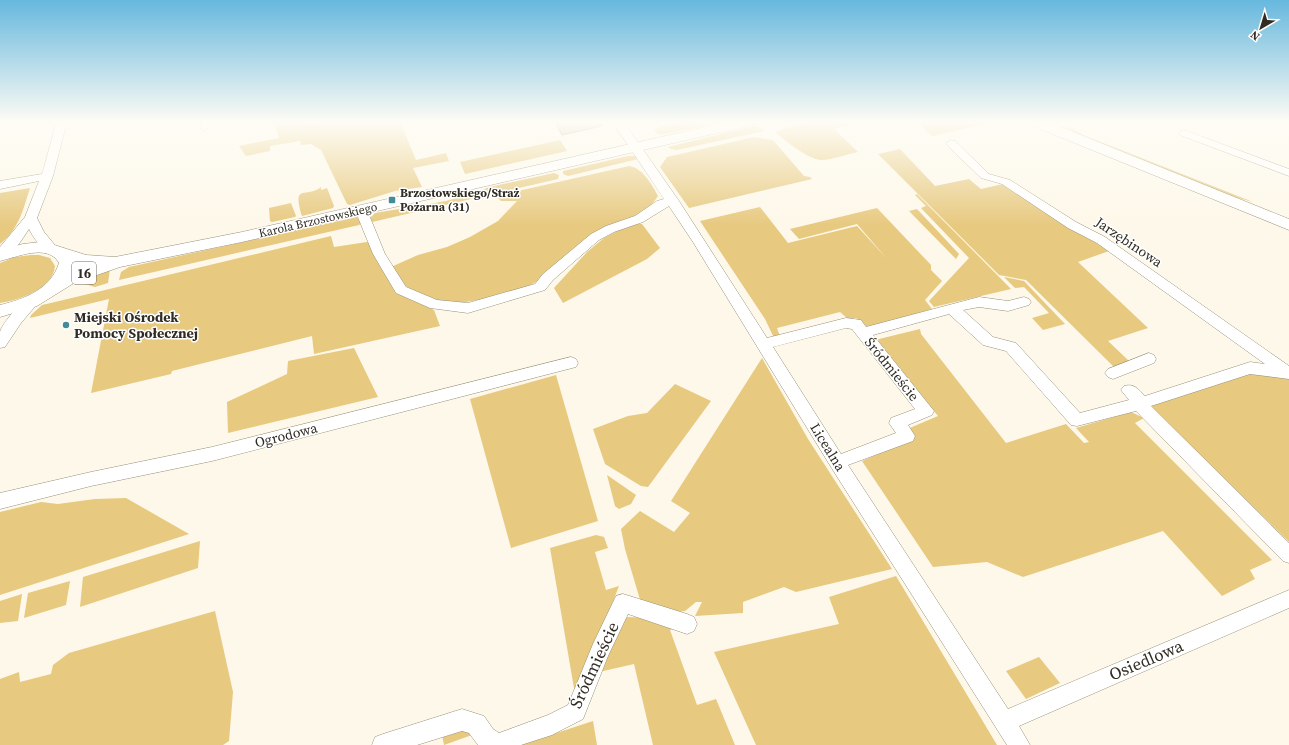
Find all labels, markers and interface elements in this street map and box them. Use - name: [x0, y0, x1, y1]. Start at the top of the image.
- north arrow: [1241, 8, 1281, 48]
- text: N: [1247, 27, 1263, 44]
- place label: Brzostowskiego/Straż Pożarna (31): [400, 185, 520, 215]
- marker: Brzostowskiego/Straż Pożarna (31): [387, 195, 397, 205]
- street label: Karola Brzostowskiego: [257, 198, 379, 241]
- street label: Jarzębinowa: [1091, 212, 1167, 272]
- road number: 16: [72, 262, 96, 284]
- place label: Miejski Ośrodek Pomocy Społecznej: [74, 307, 198, 343]
- marker: Miejski Ośrodek Pomocy Społecznej: [61, 320, 71, 330]
- street label: Śródmieście: [860, 333, 924, 405]
- street label: Ogrodowa: [253, 417, 320, 452]
- street label: Licealna: [805, 419, 851, 476]
- street label: Śródmieście: [563, 618, 625, 712]
- street label: Osiedlowa: [1105, 633, 1187, 686]

